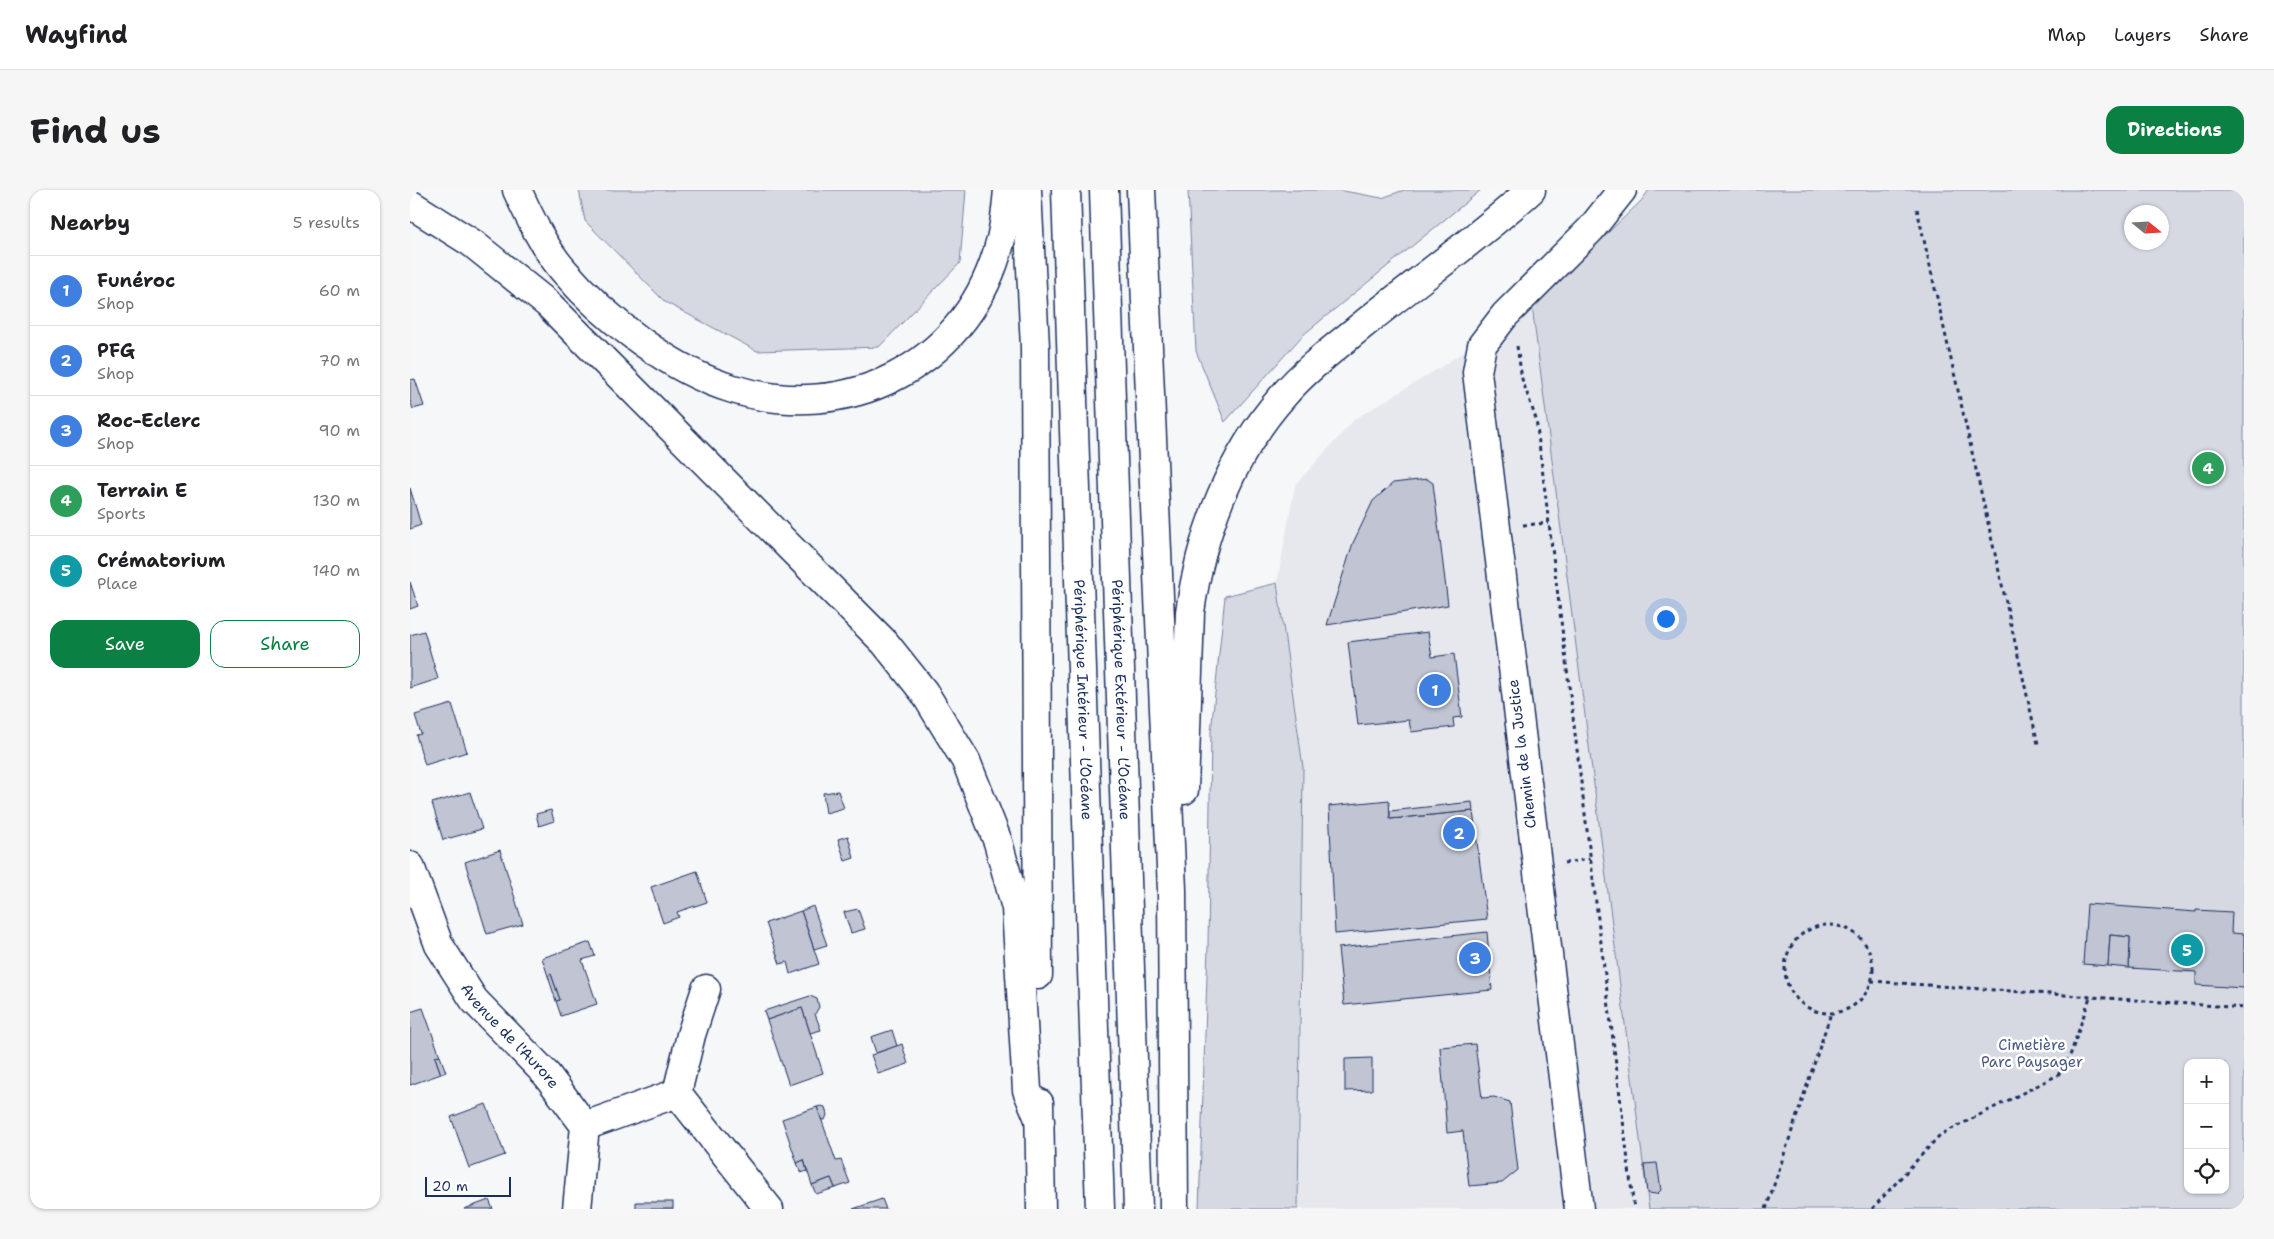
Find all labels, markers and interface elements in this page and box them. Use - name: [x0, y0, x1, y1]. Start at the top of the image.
- text: Wayfind: [25, 19, 128, 51]
- text: Map: [2048, 23, 2086, 47]
- text: Layers: [2114, 23, 2171, 47]
- text: Share: [2199, 23, 2249, 47]
- button: Directions: [2106, 106, 2244, 154]
- text: Find us: [30, 107, 161, 154]
- north arrow: [2124, 205, 2169, 250]
- text: Nearby: [50, 209, 130, 237]
- text: 5 results: [293, 212, 360, 233]
- text: Funéroc: [97, 268, 175, 293]
- text: 1: [62, 280, 70, 301]
- text: 60 m: [319, 280, 360, 301]
- text: Shop: [97, 293, 134, 314]
- text: PFG: [97, 338, 135, 363]
- text: 2: [60, 350, 72, 371]
- text: 70 m: [319, 350, 360, 371]
- text: Shop: [97, 363, 134, 384]
- text: Roc-Eclerc: [97, 408, 200, 433]
- text: 3: [60, 420, 72, 441]
- text: 90 m: [319, 420, 360, 441]
- text: Shop: [97, 433, 134, 454]
- pin: 4: [2192, 449, 2224, 487]
- text: Terrain E: [97, 478, 188, 503]
- text: 4: [60, 490, 72, 511]
- text: 130 m: [313, 490, 360, 511]
- text: Sports: [97, 503, 146, 524]
- text: Crématorium: [97, 548, 225, 573]
- text: 5: [61, 560, 71, 581]
- text: 140 m: [313, 560, 360, 581]
- text: Place: [97, 573, 138, 594]
- street label: Périphérique Intérieur - L’Océane: [1069, 579, 1097, 820]
- street label: Périphérique Extérieur - L’Océane: [1107, 579, 1135, 820]
- your location: [1653, 606, 1679, 632]
- button: Save: [50, 620, 200, 668]
- button: Share: [210, 620, 360, 668]
- pin: 1: [1419, 671, 1451, 709]
- street label: Chemin de la Justice: [1503, 678, 1541, 830]
- pin: 2: [1443, 814, 1475, 852]
- pin: 5: [2171, 931, 2203, 969]
- pin: 3: [1459, 939, 1491, 977]
- street label: Avenue de l'Aurore: [456, 980, 564, 1093]
- park label: Cimetière Parc Paysager: [1981, 1035, 2083, 1072]
- map controls: [2184, 1059, 2229, 1194]
- button: +: [2184, 1059, 2229, 1104]
- button: −: [2184, 1104, 2229, 1149]
- button: locate: [2184, 1149, 2229, 1194]
- scale bar: [425, 1174, 511, 1197]
- text: 20 m: [432, 1177, 468, 1195]

